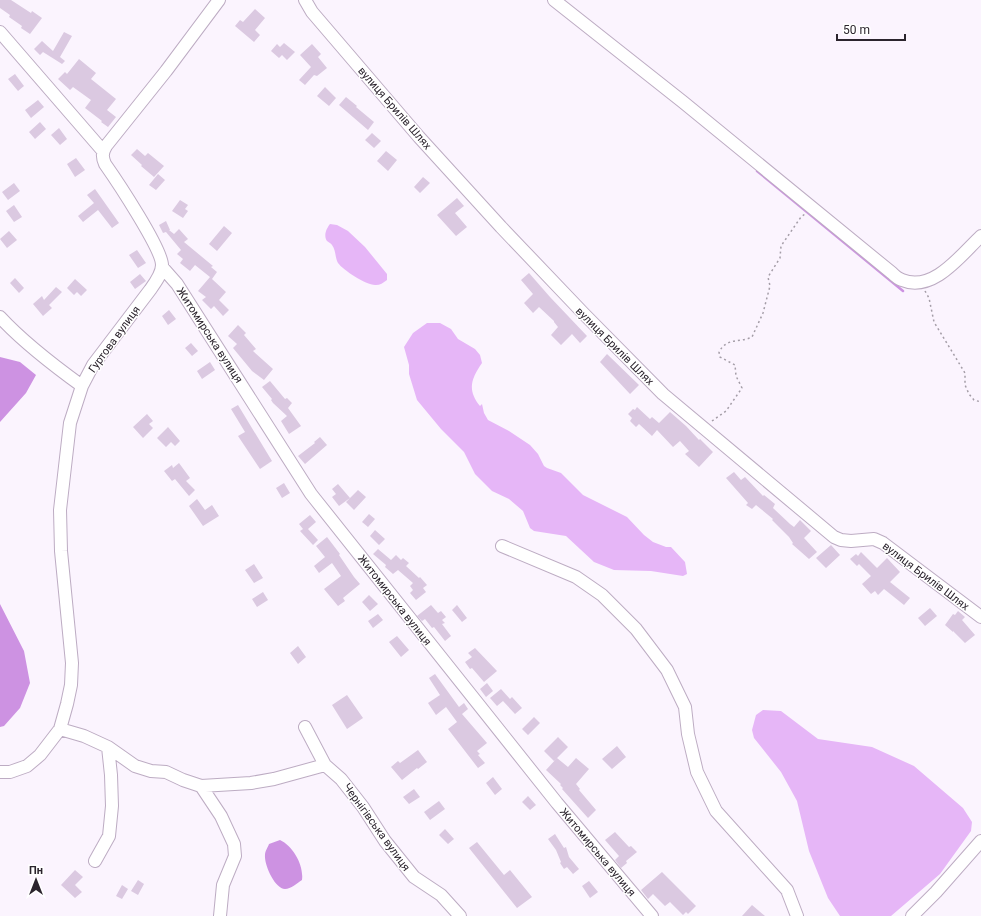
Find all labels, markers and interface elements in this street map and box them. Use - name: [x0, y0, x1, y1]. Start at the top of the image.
- scale bar: [837, 16, 905, 42]
- text: 50 m: [843, 23, 870, 37]
- street label: вулиця Брилів Шлях: [355, 64, 434, 153]
- street label: Житомирська вулиця: [174, 285, 245, 385]
- street label: Гуртова вулиця: [86, 303, 143, 375]
- street label: вулиця Брилів Шлях: [573, 305, 657, 388]
- street label: вулиця Брилів Шлях: [880, 540, 972, 614]
- street label: Житомирська вулиця: [355, 552, 434, 648]
- street label: Чернігівська вулиця: [340, 781, 413, 874]
- street label: Житомирська вулиця: [557, 806, 638, 899]
- north arrow: [16, 860, 56, 900]
- text: Пн: [29, 864, 43, 877]

